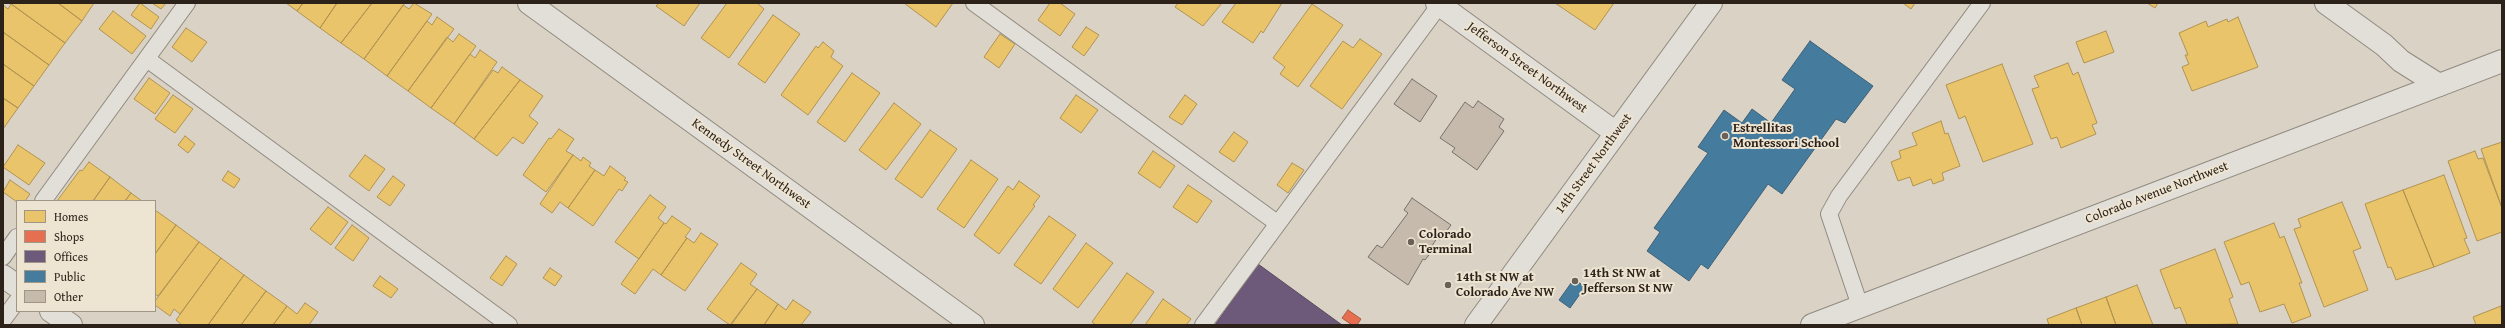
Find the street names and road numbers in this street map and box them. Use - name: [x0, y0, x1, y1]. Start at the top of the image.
- street label: Jefferson Street Northwest: [1464, 19, 1590, 117]
- street label: 14th Street Northwest: [1552, 111, 1636, 217]
- street label: Kennedy Street Northwest: [688, 115, 814, 213]
- street label: Colorado Avenue Northwest: [2083, 159, 2231, 227]

